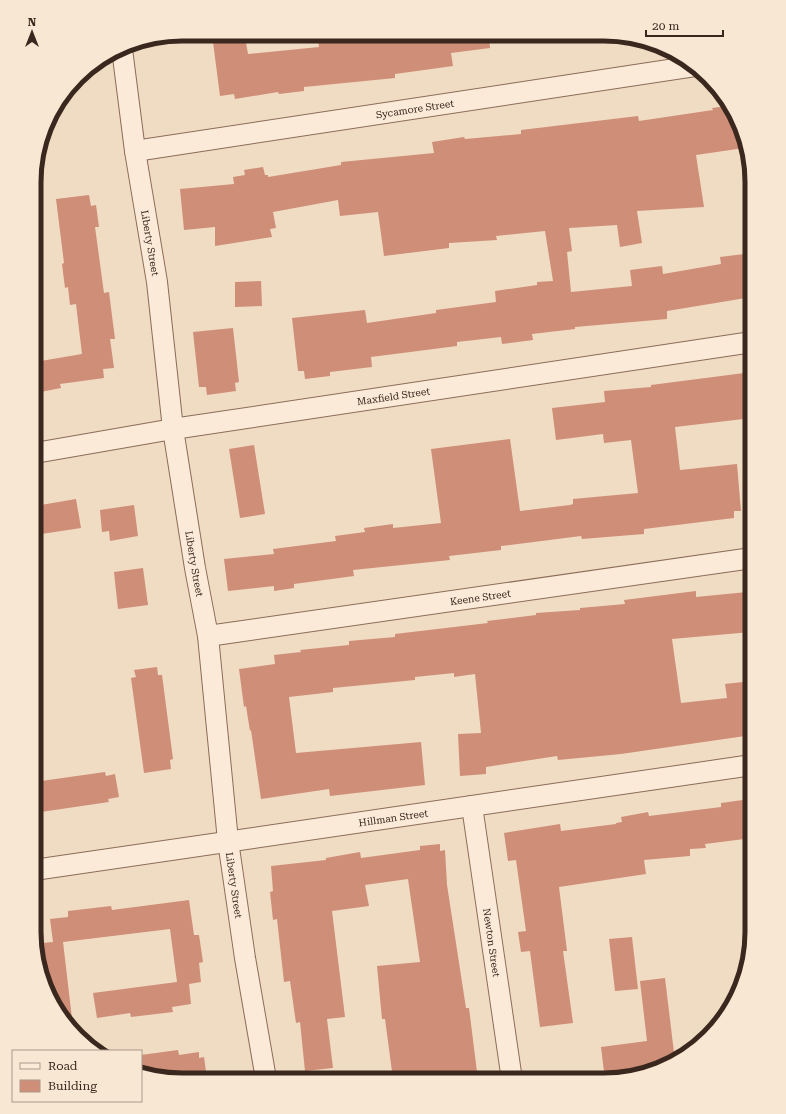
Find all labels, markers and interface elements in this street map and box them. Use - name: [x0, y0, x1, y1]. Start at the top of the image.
- north arrow: [12, 12, 52, 52]
- scale bar: [646, 12, 723, 38]
- text: N: [28, 16, 37, 29]
- text: 20 m: [652, 19, 679, 33]
- street label: Sycamore Street: [375, 97, 455, 120]
- street label: Liberty Street: [139, 209, 161, 277]
- street label: Maxfield Street: [356, 385, 431, 407]
- street label: Liberty Street: [184, 530, 206, 598]
- street label: Keene Street: [449, 587, 512, 607]
- street label: Hillman Street: [358, 807, 429, 828]
- street label: Liberty Street: [224, 851, 245, 919]
- street label: Newton Street: [481, 907, 502, 978]
- legend: [12, 1050, 142, 1102]
- text: Road: [48, 1059, 78, 1073]
- text: Building: [48, 1079, 97, 1093]

